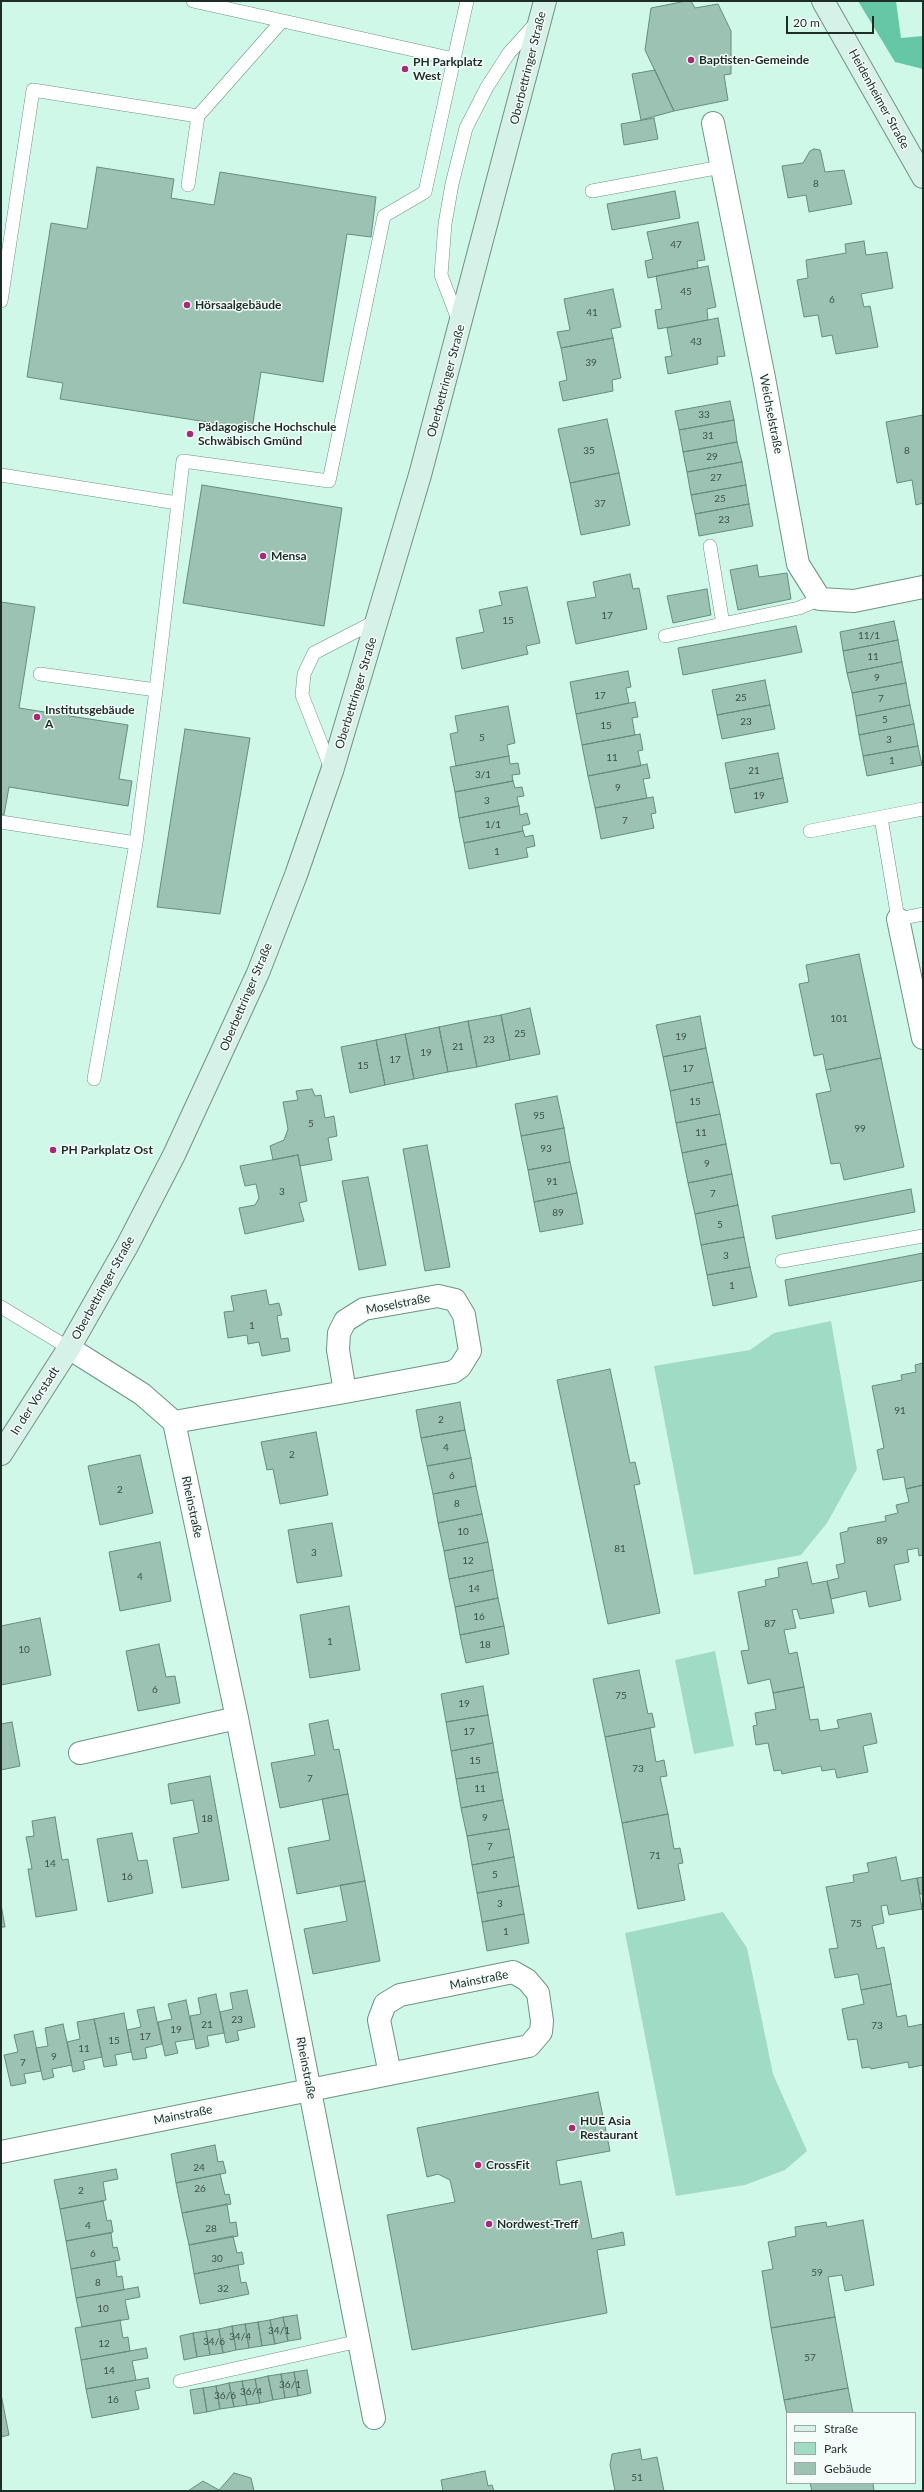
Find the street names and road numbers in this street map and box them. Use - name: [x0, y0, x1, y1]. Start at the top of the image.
- street label: Oberbettringer Straße: [507, 10, 549, 126]
- street label: Heidenheimer Straße: [846, 47, 912, 151]
- street label: Oberbettringer Straße: [424, 323, 468, 439]
- street label: Weichselstraße: [756, 373, 786, 455]
- street label: Oberbettringer Straße: [332, 635, 380, 751]
- street label: Oberbettringer Straße: [217, 941, 275, 1053]
- street label: Oberbettringer Straße: [69, 1234, 137, 1342]
- street label: Moselstraße: [365, 1291, 431, 1317]
- street label: In der Vorstadt: [8, 1364, 62, 1438]
- street label: Rheinstraße: [178, 1475, 206, 1539]
- street label: Mainstraße: [448, 1967, 510, 1993]
- street label: Rheinstraße: [293, 2036, 319, 2100]
- street label: Mainstraße: [152, 2102, 214, 2128]

